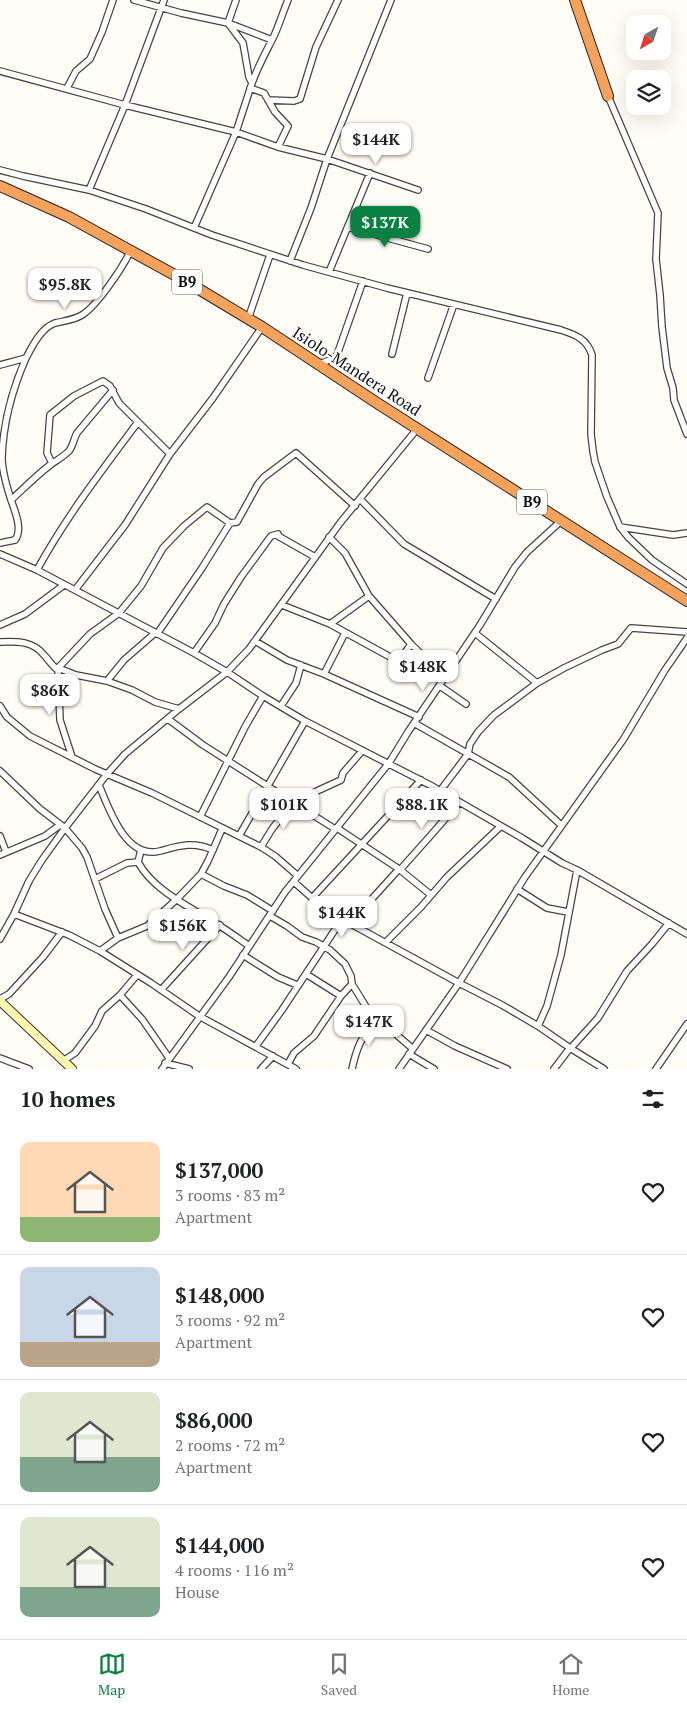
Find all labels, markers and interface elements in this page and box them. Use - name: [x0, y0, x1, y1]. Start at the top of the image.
- north arrow: [626, 15, 671, 60]
- map controls: [626, 15, 671, 115]
- button: layers: [626, 70, 671, 115]
- pin: $144K: [341, 122, 411, 165]
- text: $144K: [352, 128, 400, 150]
- pin: $137K: [350, 206, 420, 248]
- text: $137K: [361, 211, 409, 233]
- pin: $95.8K: [24, 268, 106, 310]
- road number: B9: [172, 270, 202, 294]
- text: $95.8K: [39, 273, 91, 295]
- street label: Isiolo-Mandera Road: [289, 321, 426, 421]
- road number: B9: [517, 490, 547, 514]
- pin: $148K: [388, 650, 458, 692]
- text: $148K: [399, 655, 447, 677]
- pin: $86K: [20, 674, 80, 716]
- text: $86K: [31, 679, 69, 701]
- pin: $101K: [249, 788, 319, 830]
- pin: $88.1K: [381, 788, 463, 830]
- text: $101K: [260, 793, 308, 815]
- text: $88.1K: [396, 793, 448, 815]
- pin: $144K: [307, 896, 377, 938]
- text: $144K: [318, 901, 366, 923]
- pin: $156K: [148, 908, 218, 951]
- text: $156K: [159, 914, 207, 936]
- pin: $147K: [334, 1004, 404, 1047]
- text: $147K: [345, 1010, 393, 1032]
- text: 10 homes: [20, 1085, 116, 1113]
- icon: filters: [639, 1085, 667, 1113]
- text: $137,000: [175, 1156, 263, 1184]
- icon: home: [60, 1162, 120, 1222]
- icon: heart: [639, 1178, 667, 1206]
- text: 3 rooms · 83 m²: [175, 1184, 285, 1206]
- text: Apartment: [175, 1206, 252, 1228]
- text: $148,000: [175, 1281, 264, 1309]
- icon: home: [60, 1287, 120, 1347]
- icon: heart: [639, 1303, 667, 1331]
- text: 3 rooms · 92 m²: [175, 1309, 285, 1331]
- text: Apartment: [175, 1331, 252, 1353]
- text: $86,000: [175, 1406, 253, 1434]
- icon: home: [60, 1412, 120, 1472]
- icon: heart: [639, 1428, 667, 1456]
- text: 2 rooms · 72 m²: [175, 1434, 285, 1456]
- text: Apartment: [175, 1456, 252, 1478]
- text: $144,000: [175, 1531, 264, 1559]
- icon: home: [60, 1537, 120, 1597]
- icon: heart: [639, 1553, 667, 1581]
- text: 4 rooms · 116 m²: [175, 1559, 294, 1581]
- text: House: [175, 1581, 220, 1603]
- tab: Map: [98, 1650, 126, 1699]
- tab: Saved: [321, 1650, 357, 1699]
- tab: Home: [552, 1650, 589, 1699]

